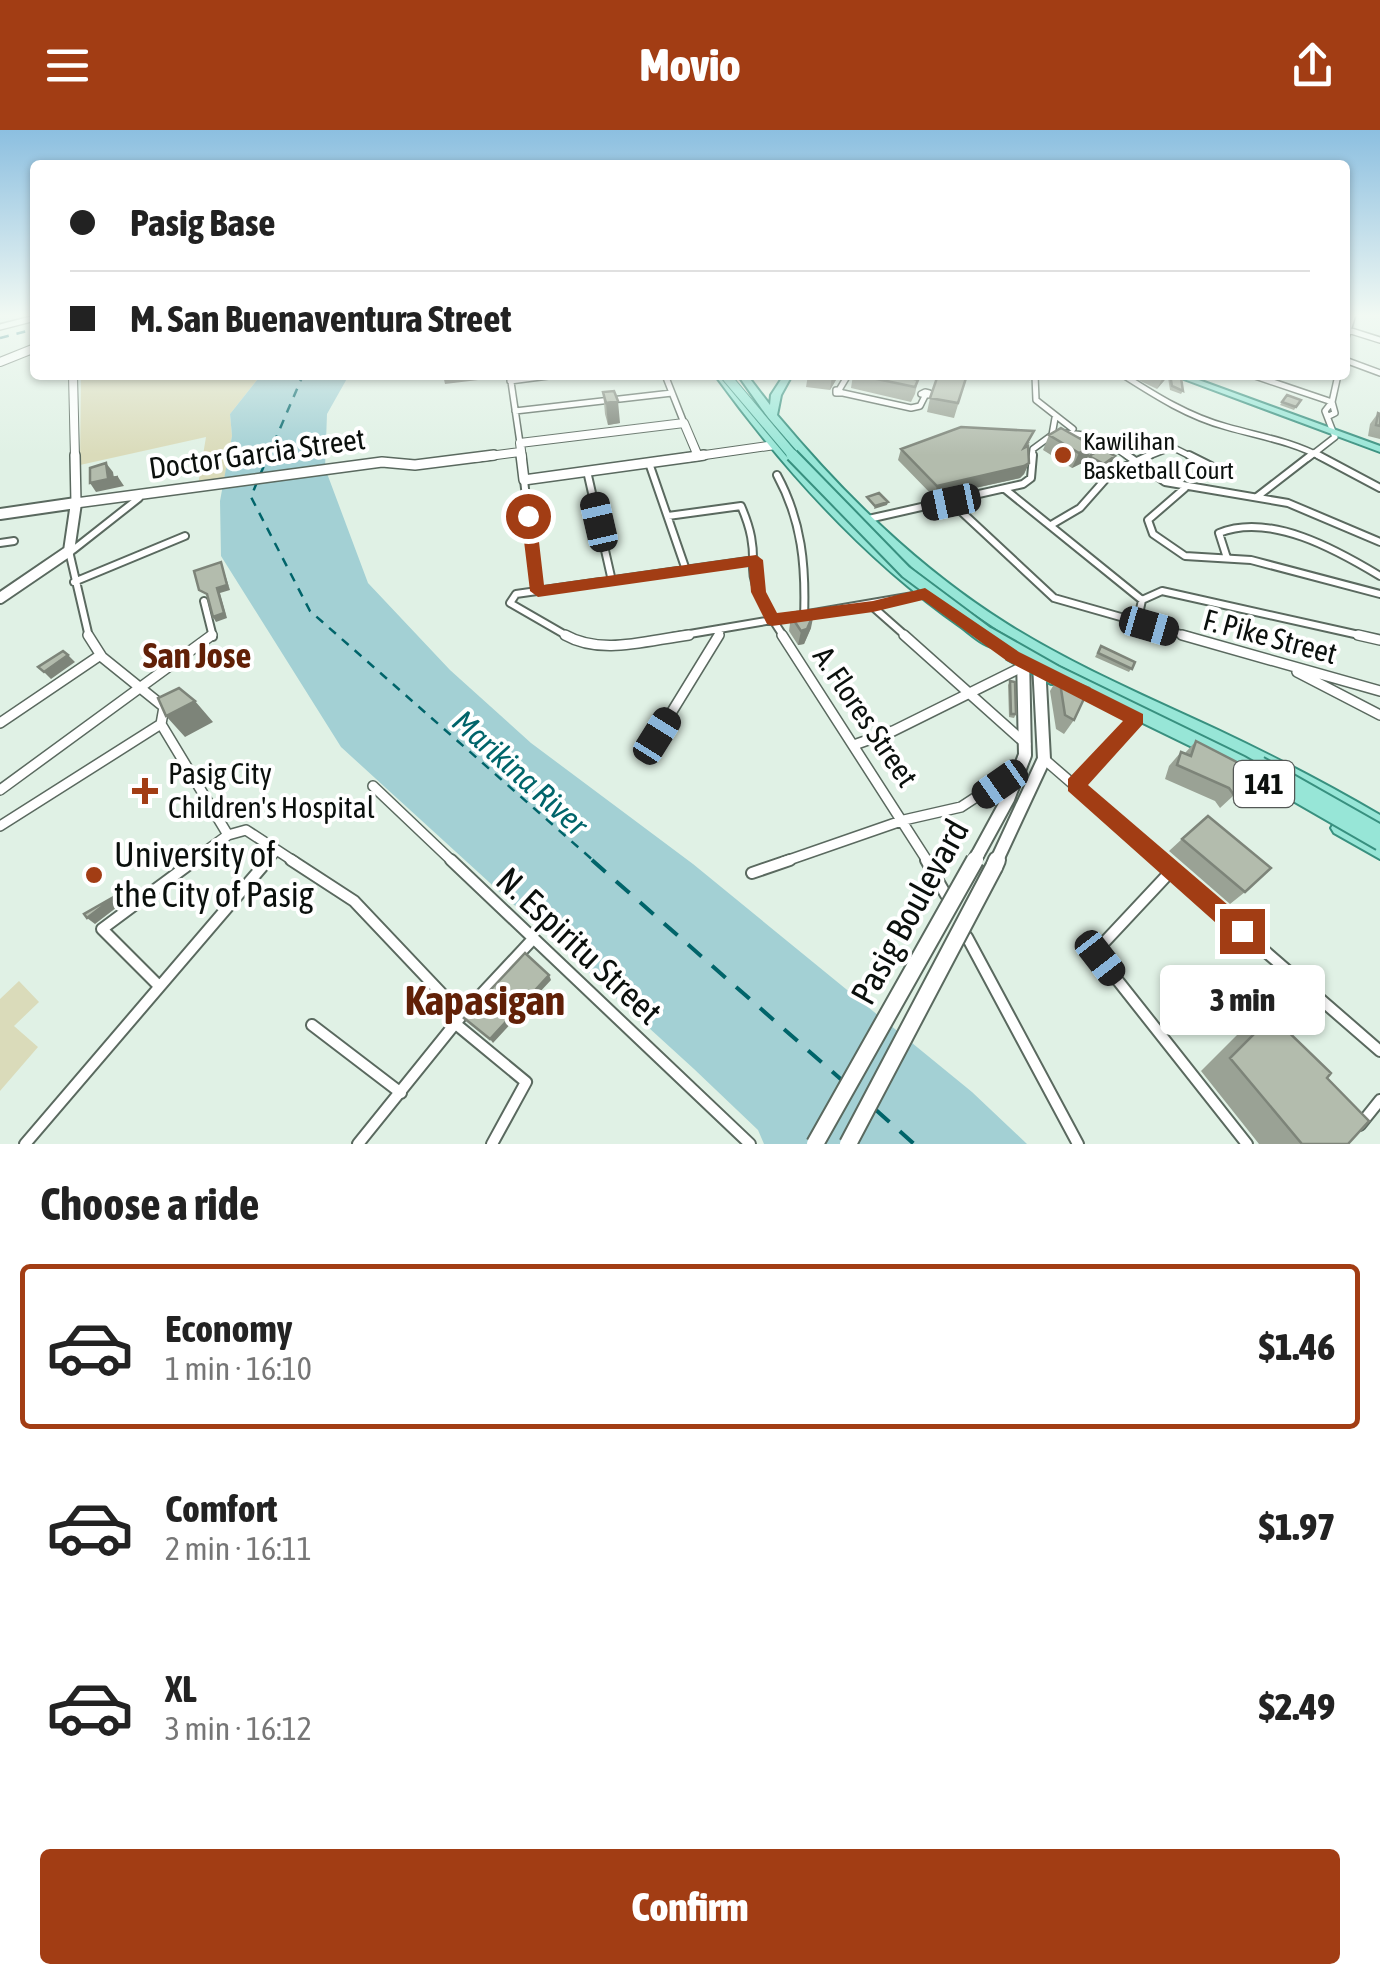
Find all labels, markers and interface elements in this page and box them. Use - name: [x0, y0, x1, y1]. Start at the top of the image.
- icon: menu: [40, 38, 95, 93]
- icon: share: [1285, 38, 1340, 93]
- text: Movio: [640, 39, 740, 91]
- text: Pasig Base: [130, 201, 276, 244]
- text: M. San Buenaventura Street: [130, 297, 511, 340]
- street label: Doctor Garcia Street: [147, 421, 367, 485]
- place label: Kawilihan Basketball Court: [1083, 427, 1234, 484]
- marker: Kawilihan Basketball Court: [1052, 444, 1074, 466]
- car: [919, 481, 983, 523]
- car: [578, 489, 620, 555]
- route start: [506, 494, 551, 539]
- street label: F. Pike Street: [1200, 602, 1341, 670]
- car: [1116, 603, 1182, 649]
- district label: San Jose: [143, 635, 251, 675]
- street label: A. Flores Street: [807, 640, 925, 793]
- water label: Marikina River: [445, 702, 597, 844]
- car: [628, 703, 686, 769]
- car: [967, 755, 1033, 813]
- place label: Pasig City Children's Hospital: [168, 756, 375, 824]
- road number: 141: [1234, 761, 1294, 807]
- marker: Pasig City Children's Hospital: [132, 778, 158, 804]
- street label: Pasig Boulevard: [842, 812, 976, 1011]
- place label: University of the City of Pasig: [114, 834, 314, 914]
- street label: N. Espiritu Street: [489, 859, 670, 1032]
- marker: University of the City of Pasig: [83, 864, 105, 886]
- route end: [1220, 909, 1265, 954]
- car: [1070, 925, 1130, 991]
- callout: 3 min: [1160, 966, 1324, 1036]
- district label: Kapasigan: [405, 976, 565, 1024]
- text: 3 min: [1210, 981, 1275, 1018]
- text: Choose a ride: [40, 1178, 259, 1230]
- icon: car: [45, 1302, 135, 1392]
- text: Economy: [165, 1307, 292, 1350]
- text: $1.46: [1259, 1325, 1335, 1368]
- text: 1 min · 16:10: [165, 1350, 312, 1387]
- icon: car: [45, 1482, 135, 1572]
- text: Comfort: [165, 1487, 277, 1530]
- text: $1.97: [1259, 1505, 1335, 1548]
- text: 2 min · 16:11: [165, 1530, 312, 1567]
- icon: car: [45, 1662, 135, 1752]
- text: XL: [165, 1667, 197, 1710]
- text: $2.49: [1259, 1685, 1335, 1728]
- text: 3 min · 16:12: [165, 1710, 312, 1747]
- button: Confirm: [40, 1849, 1340, 1964]

